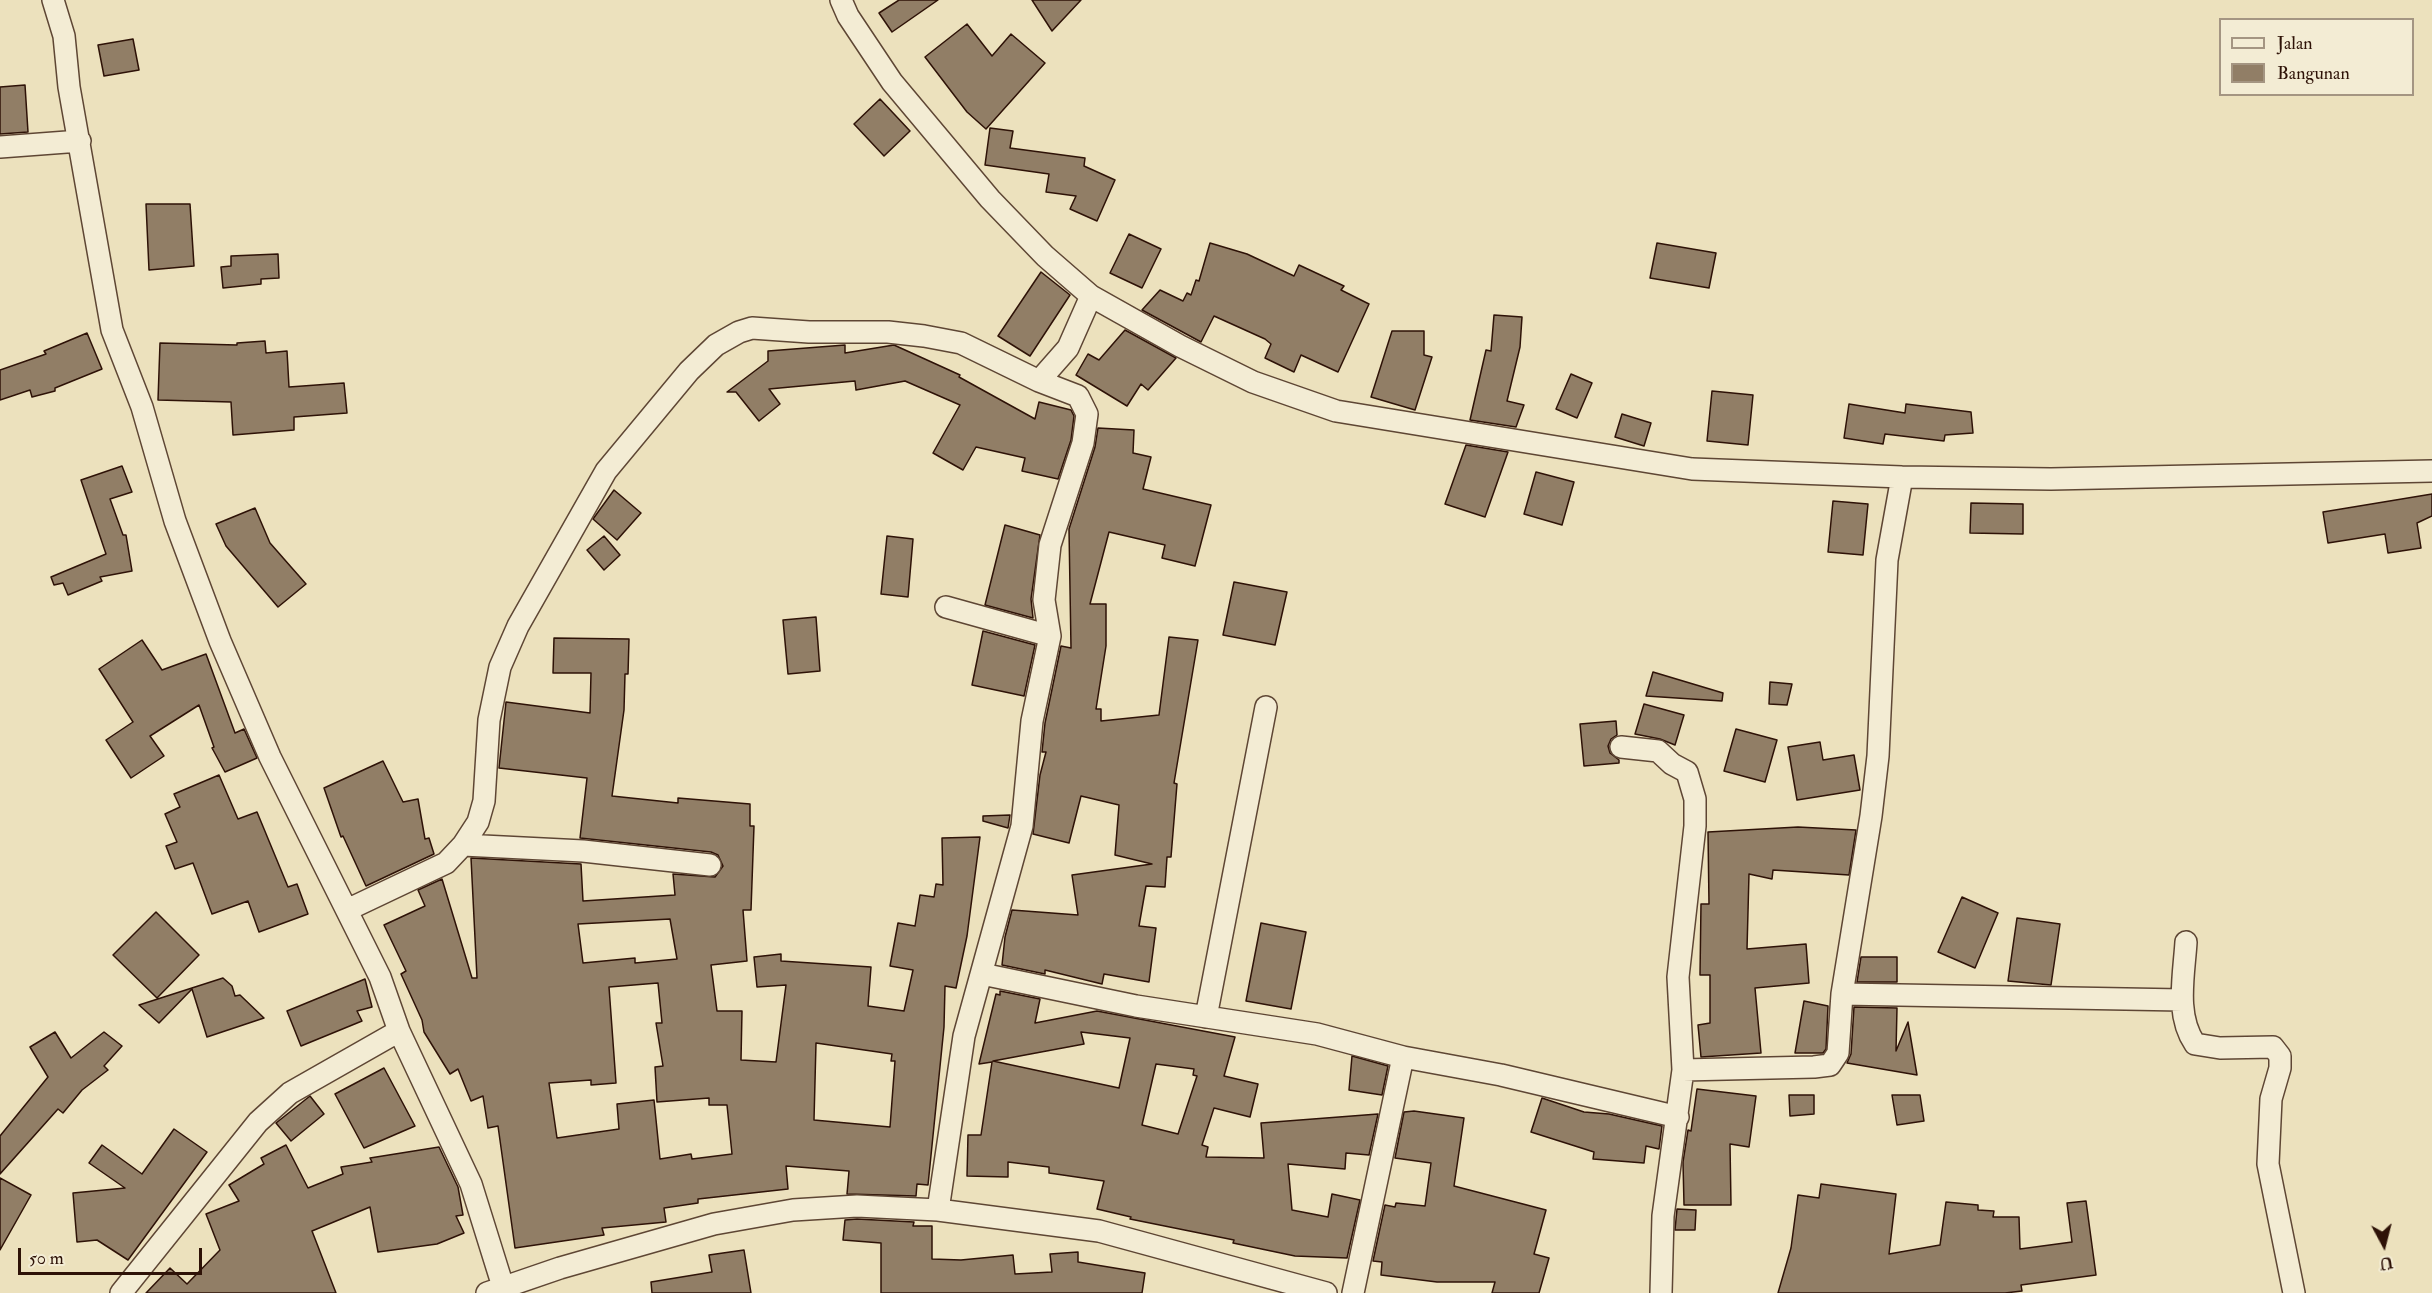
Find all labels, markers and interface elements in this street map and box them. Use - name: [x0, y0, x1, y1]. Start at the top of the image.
- legend: [2219, 18, 2414, 96]
- text: Jalan: [2277, 32, 2313, 55]
- text: Bangunan: [2277, 62, 2350, 85]
- north arrow: [2354, 1215, 2414, 1275]
- scale bar: [21, 1236, 206, 1274]
- text: 50 m: [29, 1247, 64, 1270]
- text: U: [2378, 1252, 2394, 1274]

